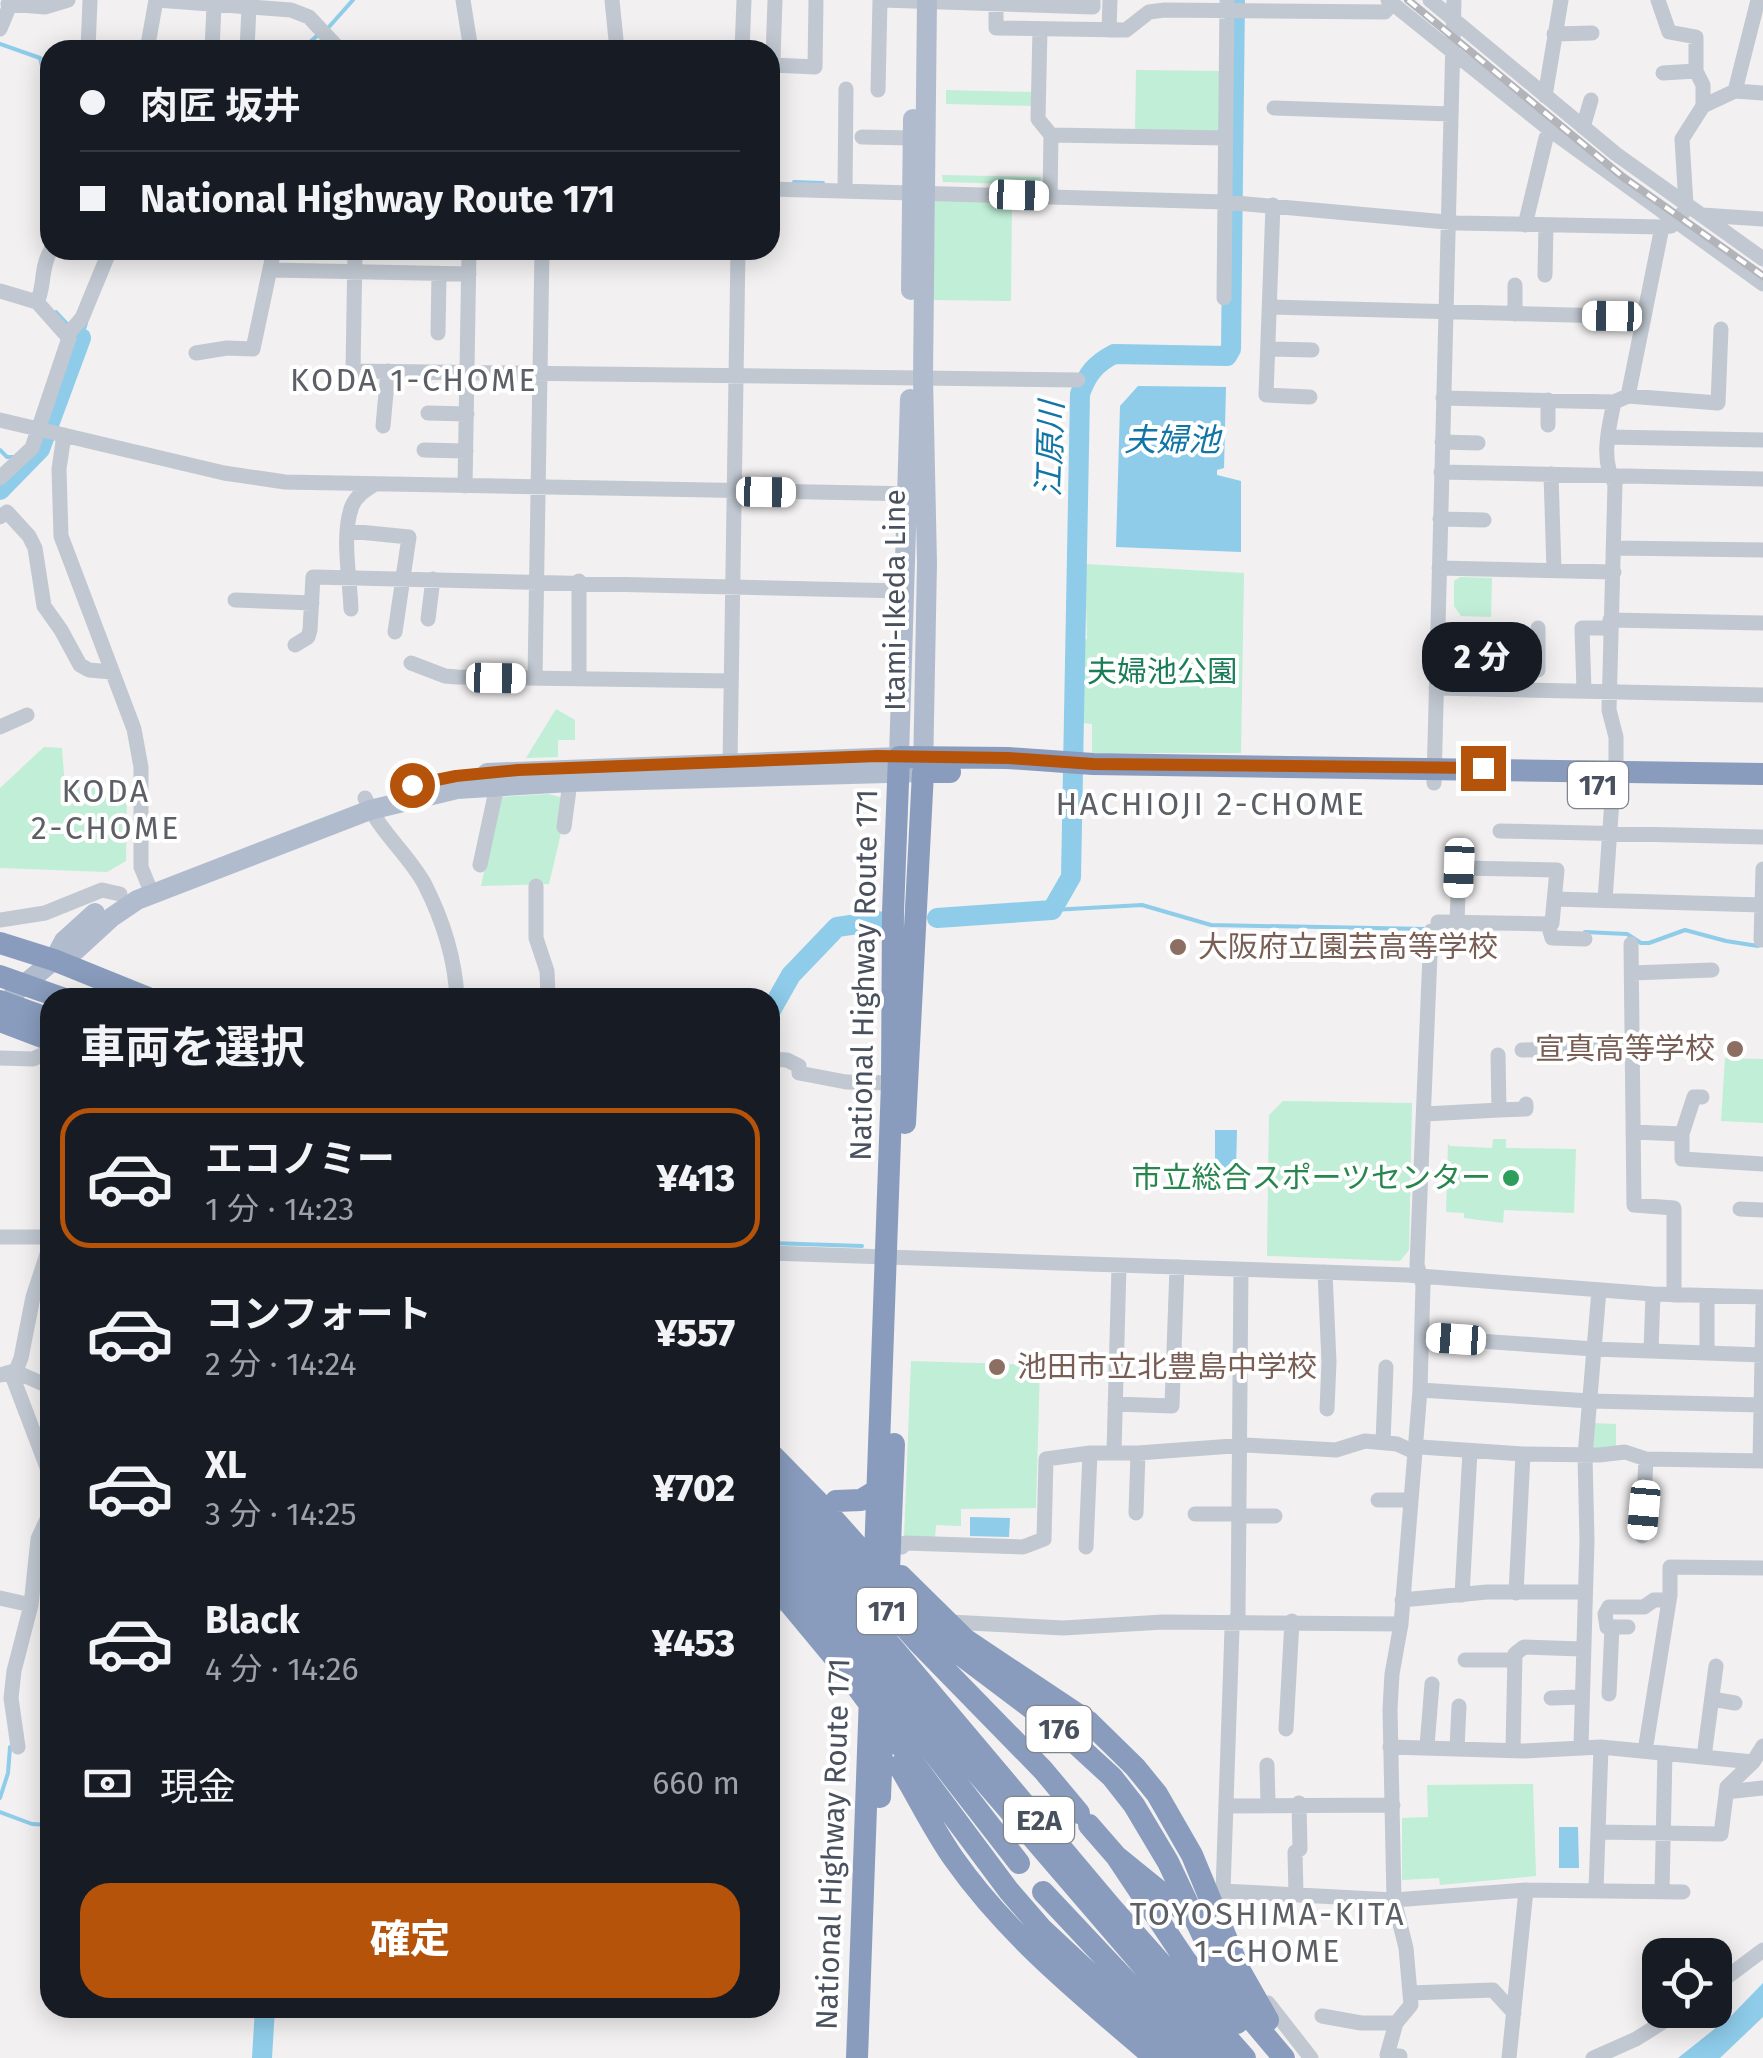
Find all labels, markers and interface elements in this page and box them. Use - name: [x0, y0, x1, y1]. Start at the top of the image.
- text: 肉匠 坂井: [140, 83, 301, 129]
- text: National Highway Route 171: [140, 176, 615, 222]
- car: [988, 179, 1050, 211]
- car: [1582, 300, 1642, 332]
- district label: KODA 1-CHOME: [290, 361, 538, 399]
- water label: 江原川: [1029, 397, 1071, 498]
- water label: 夫婦池: [1124, 421, 1223, 459]
- car: [736, 476, 796, 508]
- street label: Itami-Ikeda Line: [877, 489, 913, 711]
- callout: 2 分: [1423, 623, 1543, 693]
- text: 2 分: [1454, 638, 1510, 676]
- park label: 夫婦池公園: [1087, 654, 1237, 690]
- car: [466, 662, 526, 694]
- route end: [1461, 746, 1506, 791]
- road number: 171: [1568, 762, 1628, 808]
- route start: [390, 763, 435, 808]
- district label: KODA 2-CHOME: [31, 772, 181, 847]
- district label: HACHIOJI 2-CHOME: [1056, 785, 1366, 823]
- street label: National Highway Route 171: [843, 789, 885, 1161]
- car: [1443, 837, 1475, 899]
- place label: 大阪府立園芸高等学校: [1198, 929, 1498, 965]
- marker: 大阪府立園芸高等学校: [1167, 936, 1189, 958]
- text: 車両を選択: [80, 1021, 305, 1075]
- place label: 宣真高等学校: [1535, 1031, 1715, 1067]
- marker: 宣真高等学校: [1724, 1038, 1746, 1060]
- icon: car: [85, 1133, 175, 1223]
- text: エコノミー: [205, 1136, 395, 1182]
- text: ¥413: [657, 1155, 735, 1201]
- place label: 市立総合スポーツセンター: [1132, 1160, 1491, 1196]
- marker: 市立総合スポーツセンター: [1500, 1167, 1522, 1189]
- text: 1 分 · 14:23: [205, 1190, 354, 1228]
- icon: car: [85, 1288, 175, 1378]
- text: コンフォート: [205, 1291, 432, 1337]
- text: ¥557: [655, 1310, 735, 1356]
- car: [1425, 1322, 1487, 1356]
- text: 2 分 · 14:24: [205, 1345, 357, 1383]
- place label: 池田市立北豊島中学校: [1017, 1349, 1317, 1385]
- marker: 池田市立北豊島中学校: [986, 1356, 1008, 1378]
- text: XL: [205, 1442, 247, 1488]
- icon: car: [85, 1443, 175, 1533]
- text: ¥702: [653, 1465, 735, 1511]
- car: [1626, 1479, 1662, 1541]
- text: 3 分 · 14:25: [205, 1495, 357, 1533]
- road number: 171: [857, 1588, 917, 1634]
- text: Black: [205, 1597, 300, 1643]
- icon: car: [85, 1598, 175, 1688]
- text: ¥453: [652, 1620, 735, 1666]
- text: 4 分 · 14:26: [205, 1650, 359, 1688]
- street label: National Highway Route 171: [809, 1658, 857, 2030]
- road number: 176: [1026, 1706, 1092, 1752]
- icon: cash: [80, 1756, 135, 1811]
- text: 現金: [160, 1764, 236, 1810]
- text: 660 m: [652, 1764, 740, 1802]
- road number: E2A: [1004, 1797, 1074, 1843]
- button: 確定: [80, 1883, 740, 1998]
- district label: TOYOSHIMA-KITA 1-CHOME: [1130, 1895, 1406, 1970]
- map controls: [1642, 1938, 1732, 2028]
- button: locate: [1642, 1938, 1732, 2028]

